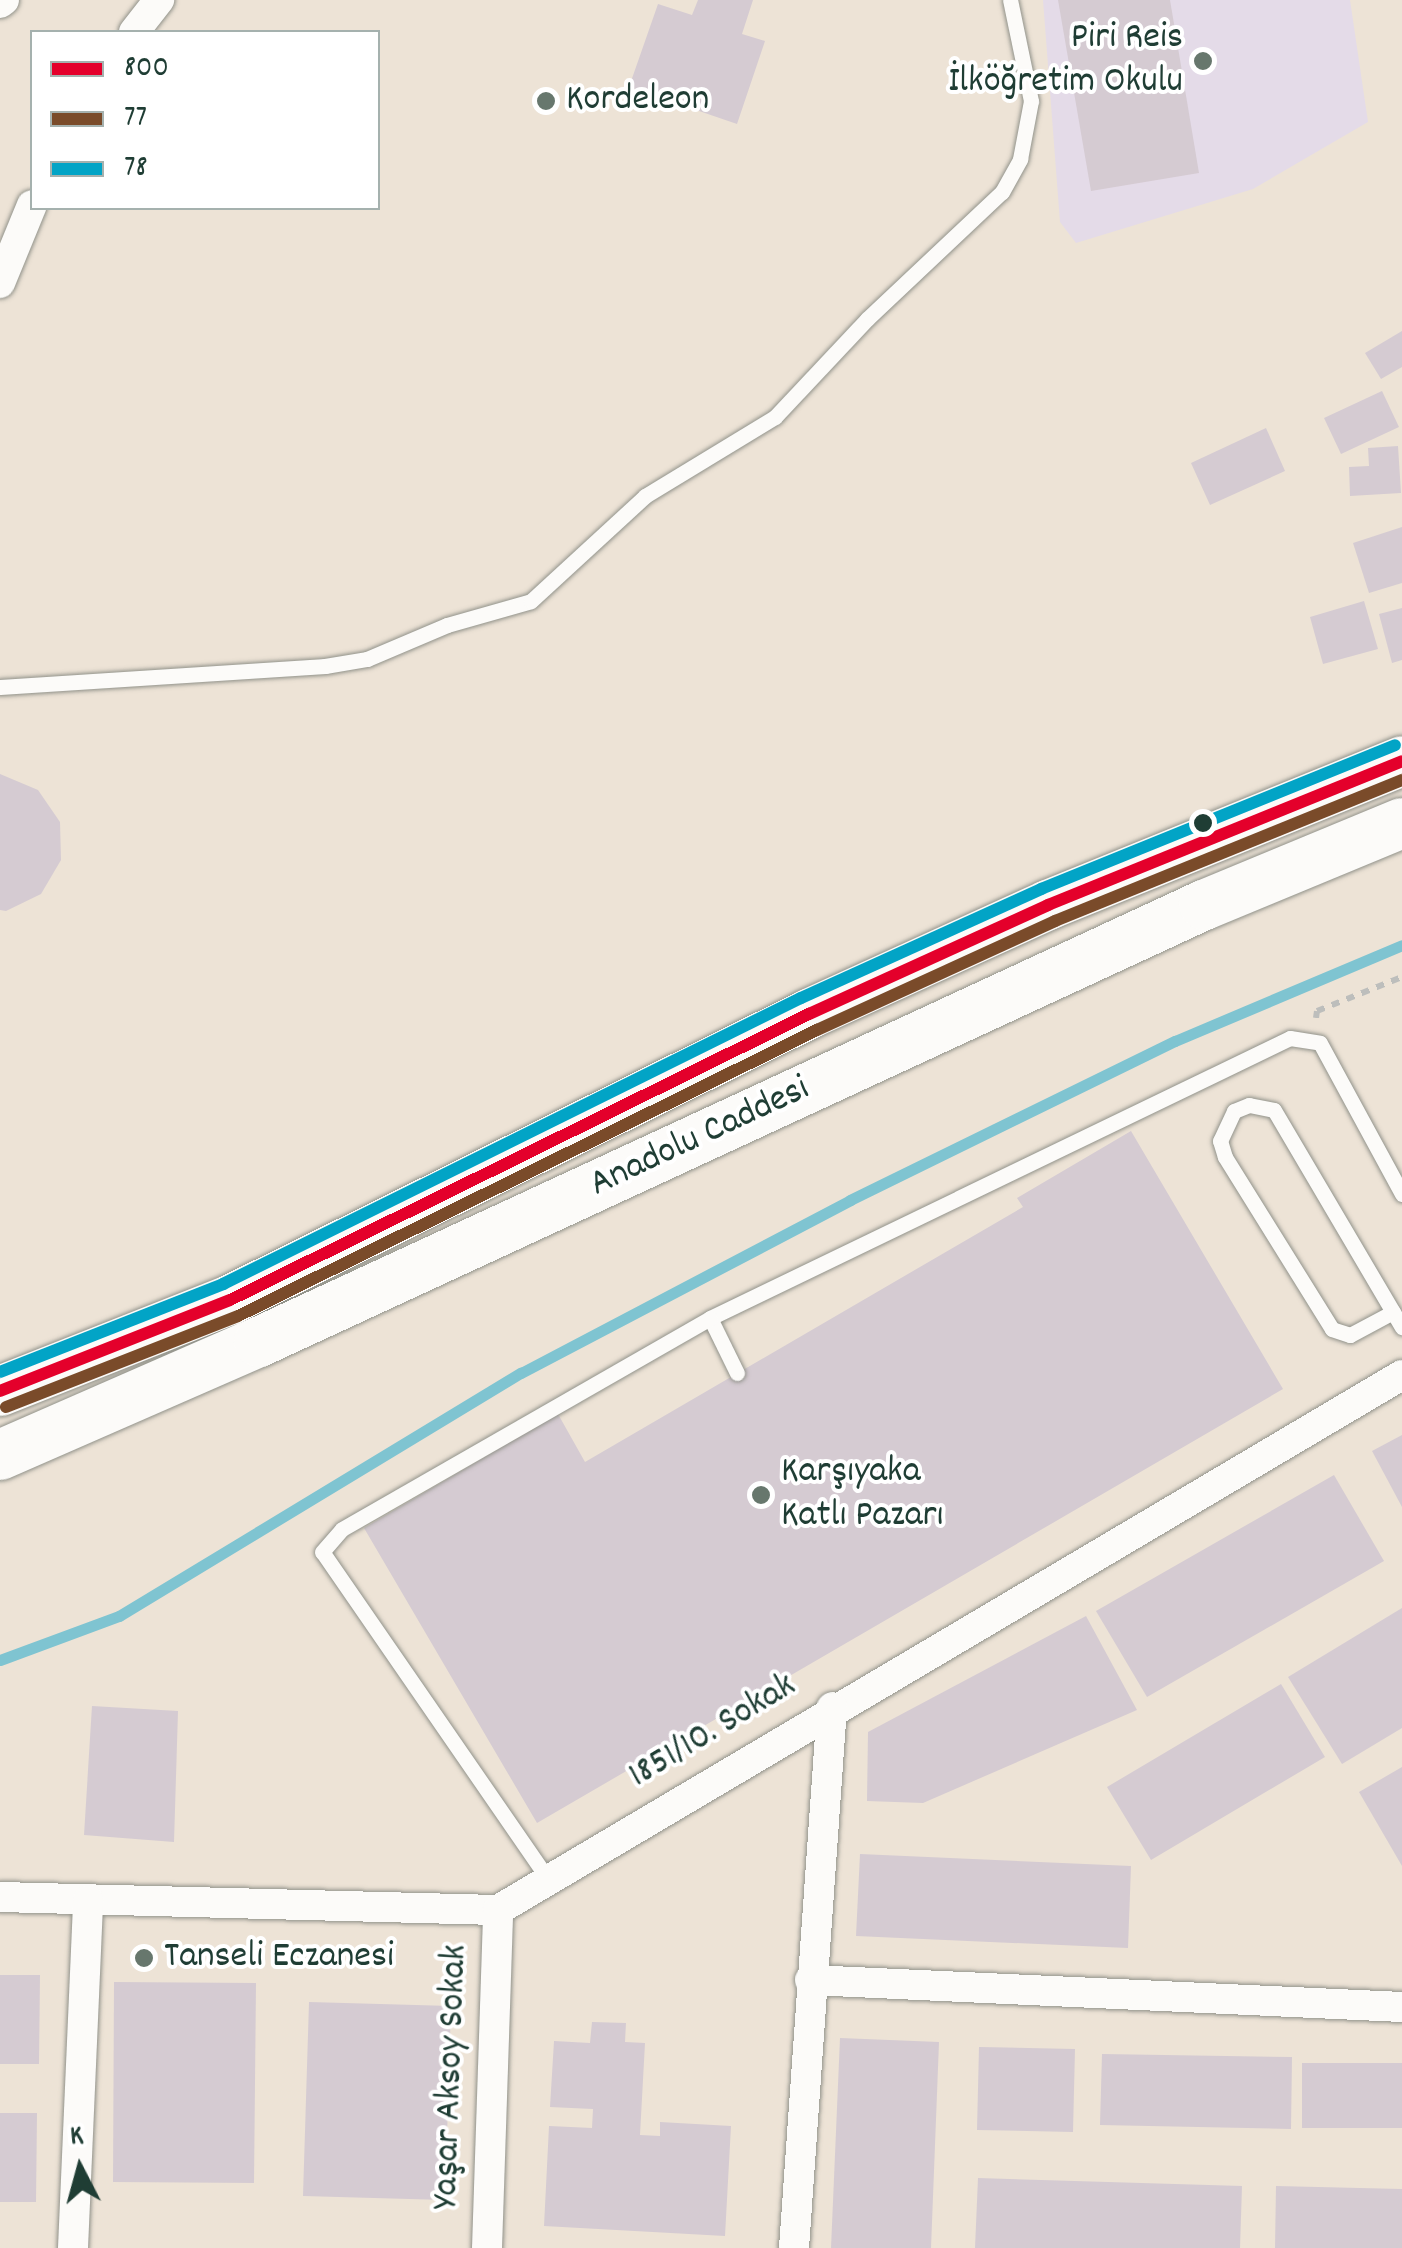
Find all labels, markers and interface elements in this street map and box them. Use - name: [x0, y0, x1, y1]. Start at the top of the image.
- place label: Piri Reis İlköğretim Okulu: [948, 16, 1183, 105]
- legend: [30, 30, 380, 210]
- text: 800: [124, 48, 169, 91]
- marker: Piri Reis İlköğretim Okulu: [1192, 50, 1214, 72]
- place label: Kordeleon: [566, 78, 709, 124]
- marker: Kordeleon: [535, 90, 557, 112]
- text: 77: [124, 98, 147, 141]
- text: 78: [124, 148, 148, 191]
- unlabelled marker: [1193, 813, 1213, 833]
- street label: Anadolu Caddesi: [583, 1067, 817, 1209]
- place label: Karşıyaka Katlı Pazarı: [781, 1450, 944, 1540]
- marker: Karşıyaka Katlı Pazarı: [750, 1484, 772, 1506]
- street label: 1851/10. Sokak: [621, 1664, 805, 1800]
- place label: Tanseli Eczanesi: [164, 1935, 394, 1981]
- street label: Yaşar Aksoy Sokak: [425, 1944, 479, 2210]
- marker: Tanseli Eczanesi: [133, 1947, 155, 1969]
- north arrow: [30, 2118, 130, 2218]
- text: K: [68, 2118, 85, 2159]

